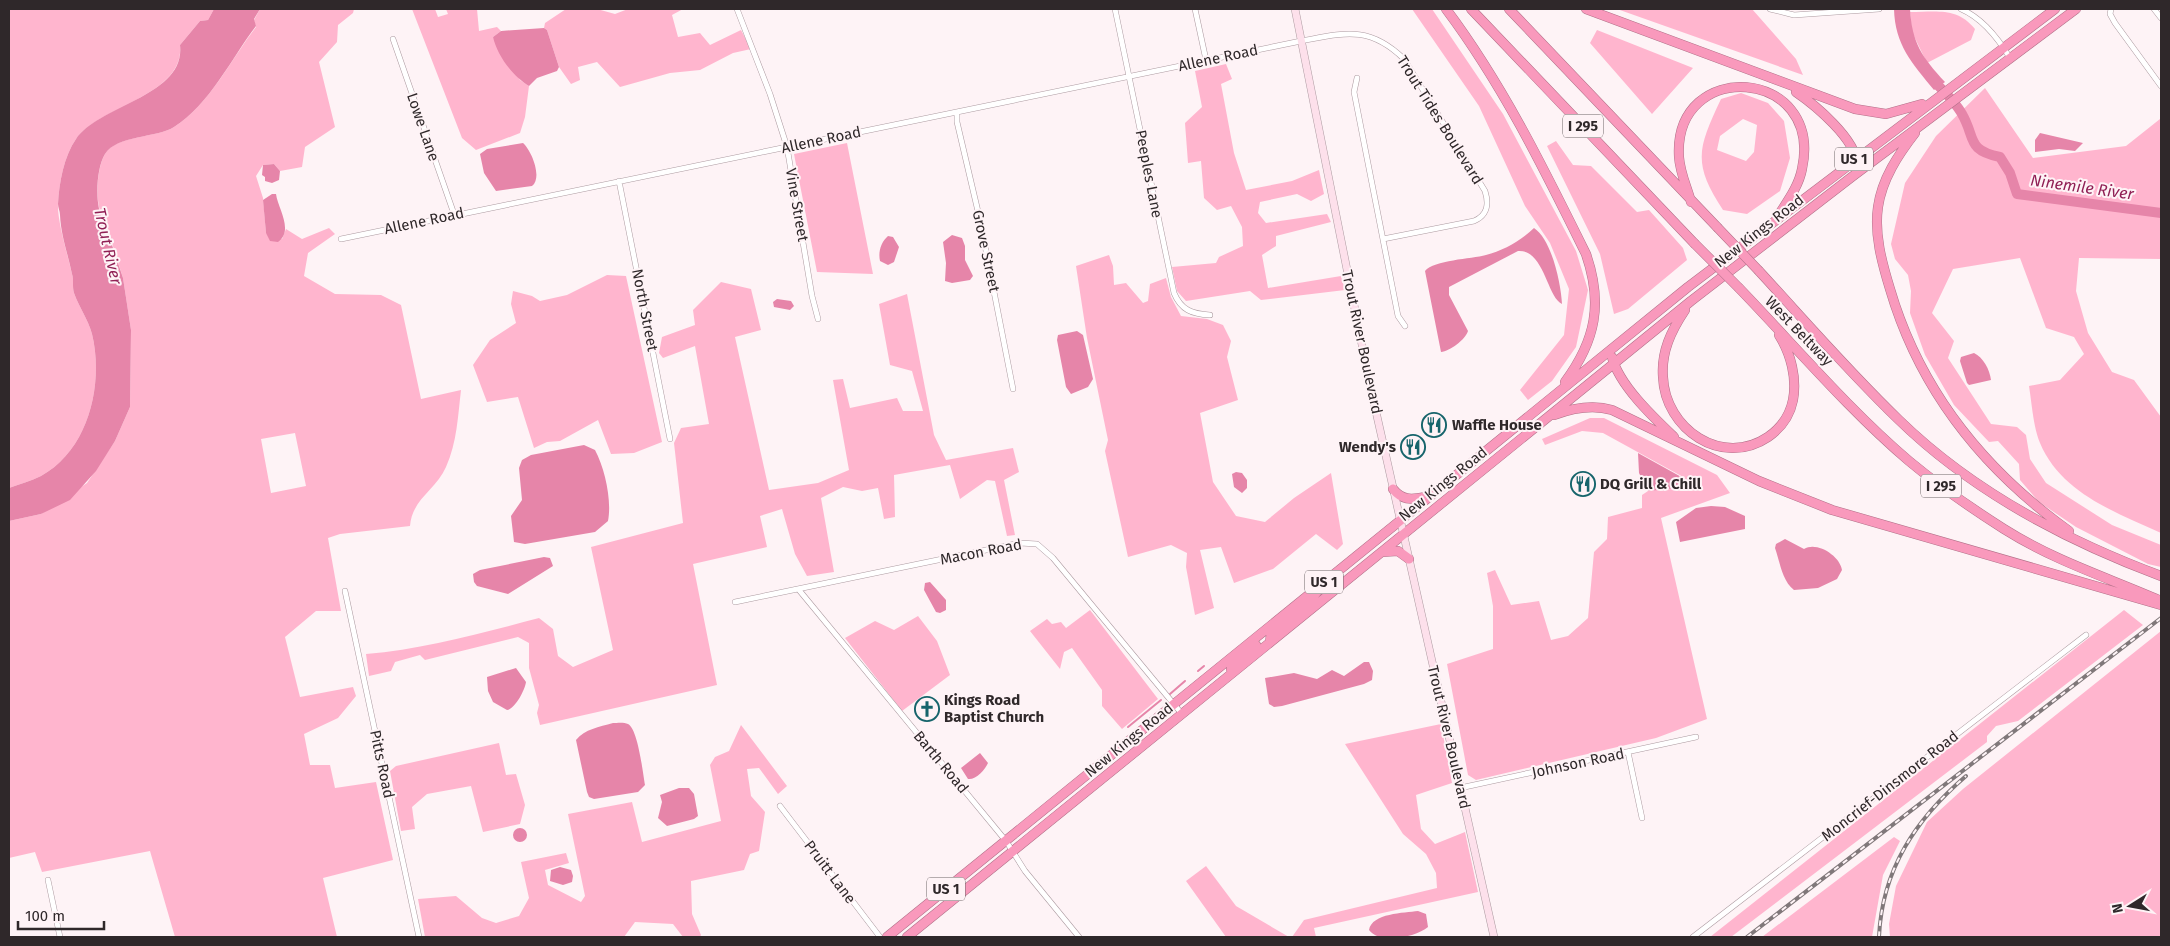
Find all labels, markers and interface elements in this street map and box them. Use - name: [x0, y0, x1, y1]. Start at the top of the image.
- street label: Allene Road: [1177, 41, 1259, 75]
- street label: Trout Tides Boulevard: [1393, 52, 1487, 188]
- street label: Lowe Lane: [403, 90, 443, 164]
- road number: I 295: [1563, 114, 1603, 138]
- street label: Allene Road: [780, 123, 862, 157]
- street label: Peeples Lane: [1132, 128, 1166, 220]
- road number: US 1: [1835, 148, 1873, 170]
- street label: Vine Street: [782, 167, 812, 244]
- water label: Ninemile River: [2029, 170, 2136, 204]
- street label: New Kings Road: [1711, 191, 1807, 271]
- street label: Allene Road: [383, 204, 465, 238]
- water label: Trout River: [90, 206, 126, 287]
- street label: Grove Street: [968, 208, 1004, 294]
- street label: North Street: [628, 267, 662, 353]
- street label: Trout River Boulevard: [1338, 268, 1386, 416]
- street label: West Beltway: [1761, 292, 1837, 370]
- restaurant icon: Waffle House: [1421, 412, 1447, 438]
- place label: Waffle House: [1452, 416, 1542, 434]
- restaurant icon: Wendy's: [1400, 434, 1426, 460]
- place label: Wendy's: [1339, 438, 1396, 456]
- street label: New Kings Road: [1395, 443, 1491, 525]
- restaurant icon: DQ Grill & Chill: [1570, 471, 1596, 497]
- road number: I 295: [1921, 474, 1961, 498]
- place label: DQ Grill & Chill: [1600, 475, 1702, 493]
- street label: Macon Road: [939, 535, 1023, 569]
- road number: US 1: [1305, 570, 1343, 594]
- street label: Trout River Boulevard: [1424, 663, 1474, 811]
- place label: Kings Road Baptist Church: [944, 691, 1044, 726]
- church icon: Kings Road Baptist Church: [914, 696, 940, 722]
- street label: New Kings Road: [1081, 699, 1177, 781]
- street label: Barth Road: [910, 727, 972, 797]
- street label: Moncrief-Dinsmore Road: [1818, 727, 1962, 845]
- street label: Pitts Road: [366, 728, 398, 800]
- street label: Johnson Road: [1530, 744, 1626, 782]
- street label: Pruitt Lane: [800, 837, 860, 907]
- road number: US 1: [927, 878, 965, 901]
- north arrow: [2105, 881, 2155, 931]
- scale bar: [18, 898, 104, 930]
- text: N: [2108, 902, 2127, 915]
- text: 100 m: [25, 907, 65, 925]

